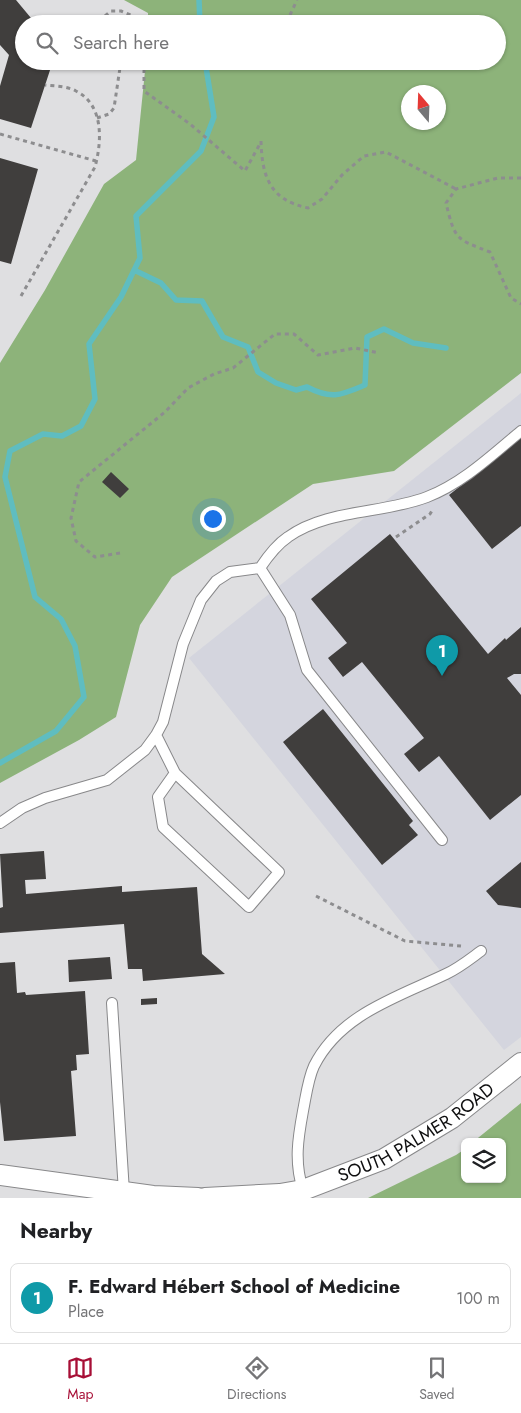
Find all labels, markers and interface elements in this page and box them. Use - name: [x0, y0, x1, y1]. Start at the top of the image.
- search box: [15, 15, 506, 70]
- icon: search: [33, 29, 61, 57]
- text: Search here: [73, 29, 169, 56]
- north arrow: [401, 85, 446, 130]
- your location: [200, 506, 226, 532]
- pin: 1: [426, 635, 458, 676]
- street label: SOUTH PALMER ROAD: [334, 1076, 500, 1188]
- map controls: [461, 1138, 506, 1183]
- button: layers: [461, 1138, 506, 1183]
- text: Nearby: [20, 1216, 92, 1246]
- text: F. Edward Hébert School of Medicine: [68, 1273, 400, 1300]
- text: 1: [33, 1287, 41, 1310]
- text: 100 m: [456, 1287, 500, 1310]
- text: Place: [68, 1300, 104, 1323]
- tab: Map: [66, 1354, 94, 1404]
- tab: Directions: [227, 1354, 286, 1404]
- tab: Saved: [419, 1354, 455, 1404]

